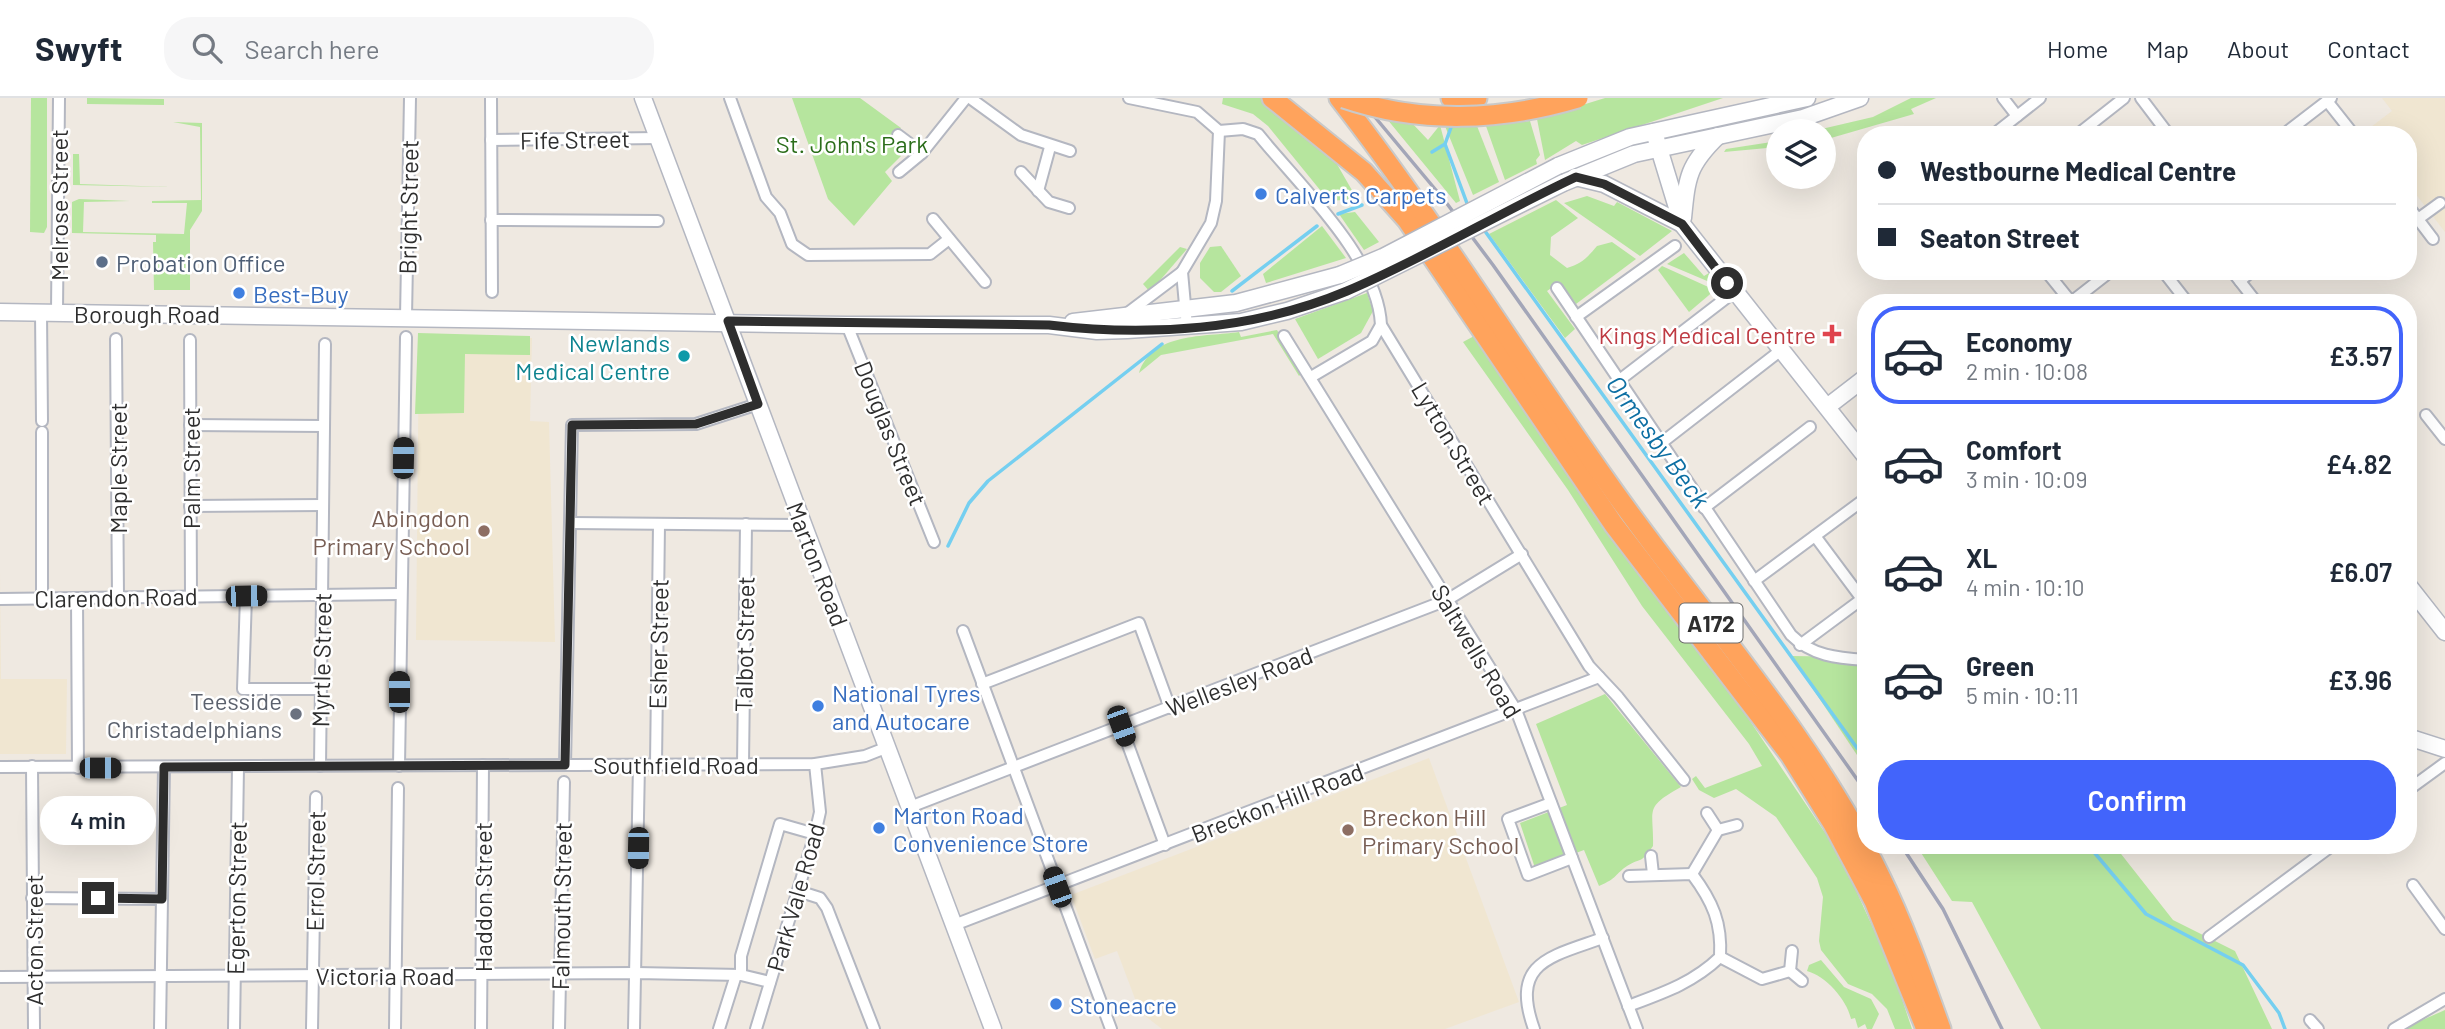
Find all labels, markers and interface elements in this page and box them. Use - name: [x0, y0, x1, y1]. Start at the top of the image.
- search box: [164, 17, 654, 80]
- text: Swyft: [35, 28, 122, 68]
- icon: search: [188, 29, 226, 67]
- text: Search here: [244, 33, 380, 64]
- text: Home: [2047, 34, 2108, 63]
- text: Map: [2146, 34, 2189, 63]
- text: About: [2227, 34, 2289, 63]
- text: Contact: [2327, 34, 2410, 63]
- map controls: [1766, 119, 1836, 189]
- button: layers: [1766, 119, 1836, 189]
- street label: Fife Street: [520, 124, 630, 154]
- street label: Melrose Street: [44, 129, 73, 281]
- park label: St. John's Park: [776, 129, 928, 158]
- street label: Bright Street: [392, 139, 424, 275]
- text: Westbourne Medical Centre: [1920, 155, 2236, 186]
- place label: Calverts Carpets: [1275, 180, 1447, 209]
- marker: Calverts Carpets: [1253, 186, 1269, 202]
- text: Seaton Street: [1920, 222, 2080, 253]
- place label: Probation Office: [116, 248, 286, 277]
- marker: Probation Office: [94, 254, 110, 270]
- route start: [1711, 267, 1743, 299]
- place label: Best-Buy: [253, 279, 349, 308]
- marker: Best-Buy: [231, 285, 247, 301]
- street label: Borough Road: [74, 299, 220, 328]
- place label: Kings Medical Centre: [1599, 320, 1816, 349]
- marker: Kings Medical Centre: [1822, 324, 1842, 344]
- icon: car: [1882, 324, 1945, 387]
- text: Economy: [1966, 326, 2072, 357]
- place label: Newlands Medical Centre: [515, 328, 670, 385]
- text: £3.57: [2329, 340, 2392, 371]
- marker: Newlands Medical Centre: [676, 348, 692, 364]
- street label: Douglas Street: [849, 357, 933, 509]
- text: 2 min · 10:08: [1966, 357, 2088, 385]
- water label: Ormesby Beck: [1601, 369, 1718, 514]
- street label: Lytton Street: [1406, 376, 1502, 510]
- street label: Maple Street: [103, 402, 132, 534]
- street label: Palm Street: [176, 407, 205, 529]
- icon: car: [1882, 432, 1945, 495]
- text: Comfort: [1966, 434, 2062, 465]
- car: [393, 437, 414, 479]
- text: £4.82: [2326, 448, 2392, 479]
- text: 3 min · 10:09: [1966, 465, 2088, 493]
- street label: Marton Road: [781, 498, 855, 630]
- place label: Abingdon Primary School: [313, 503, 470, 560]
- marker: Abingdon Primary School: [476, 523, 492, 539]
- icon: car: [1882, 540, 1945, 603]
- text: XL: [1966, 542, 1997, 573]
- text: £6.07: [2329, 556, 2392, 587]
- text: 4 min · 10:10: [1966, 573, 2084, 601]
- street label: Talbot Street: [728, 576, 760, 712]
- street label: Esher Street: [642, 578, 674, 710]
- street label: Saltwells Road: [1426, 579, 1528, 723]
- street label: Clarendon Road: [34, 581, 198, 613]
- car: [225, 585, 268, 607]
- street label: Myrtle Street: [305, 592, 337, 728]
- road number: A172: [1680, 603, 1742, 642]
- street label: Wellesley Road: [1162, 640, 1316, 722]
- icon: car: [1882, 648, 1945, 711]
- text: Green: [1966, 650, 2034, 681]
- text: £3.96: [2328, 664, 2392, 695]
- car: [389, 671, 410, 713]
- place label: National Tyres and Autocare: [832, 678, 980, 735]
- text: 5 min · 10:11: [1966, 681, 2079, 709]
- place label: Teesside Christadelphians: [107, 686, 282, 743]
- marker: National Tyres and Autocare: [810, 698, 826, 714]
- car: [1104, 703, 1139, 749]
- marker: Teesside Christadelphians: [288, 706, 304, 722]
- street label: Southfield Road: [593, 750, 759, 779]
- street label: Breckon Hill Road: [1187, 756, 1367, 848]
- car: [80, 758, 122, 779]
- button: Confirm: [1878, 760, 2396, 840]
- callout: 4 min: [40, 796, 156, 846]
- place label: Marton Road Convenience Store: [893, 800, 1089, 857]
- place label: Breckon Hill Primary School: [1362, 802, 1519, 859]
- text: 4 min: [70, 806, 126, 834]
- street label: Errol Street: [299, 810, 331, 932]
- street label: Park Vale Road: [760, 819, 830, 975]
- marker: Marton Road Convenience Store: [871, 820, 887, 836]
- street label: Egerton Street: [220, 821, 252, 975]
- street label: Haddon Street: [468, 822, 497, 972]
- street label: Falmouth Street: [545, 822, 577, 990]
- marker: Breckon Hill Primary School: [1340, 822, 1356, 838]
- car: [628, 827, 649, 869]
- car: [1040, 864, 1075, 910]
- street label: Acton Street: [19, 874, 48, 1006]
- route end: [82, 882, 114, 914]
- street label: Victoria Road: [315, 961, 455, 990]
- place label: Stoneacre: [1070, 990, 1177, 1019]
- marker: Stoneacre: [1048, 996, 1064, 1012]

